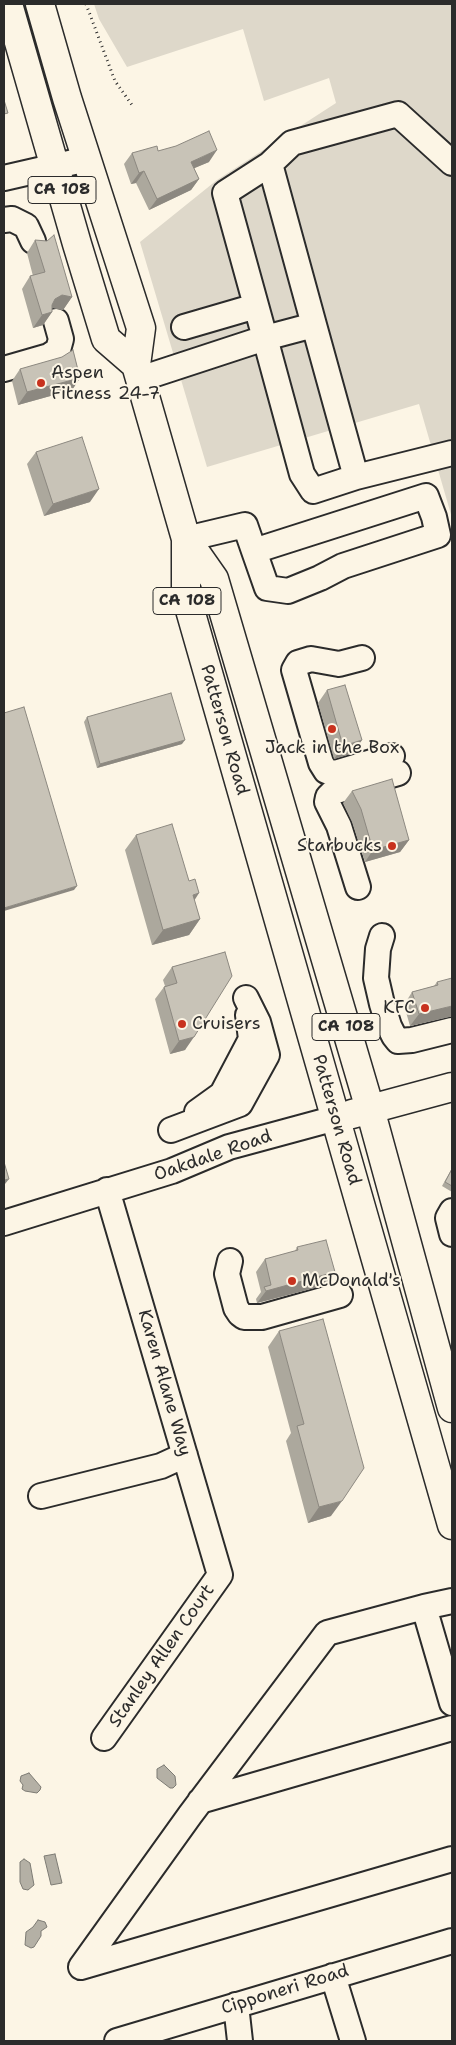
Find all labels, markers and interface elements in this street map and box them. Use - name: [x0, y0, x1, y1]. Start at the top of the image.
- road number: CA 108: [28, 176, 96, 204]
- place label: Aspen Fitness 24-7: [51, 362, 160, 404]
- marker: Aspen Fitness 24-7: [35, 377, 47, 389]
- road number: CA 108: [153, 588, 221, 614]
- street label: Patterson Road: [195, 662, 253, 798]
- marker: Jack in the Box: [326, 723, 338, 735]
- place label: Jack in the Box: [265, 737, 399, 759]
- place label: Starbucks: [297, 835, 382, 857]
- marker: Starbucks: [386, 840, 398, 852]
- place label: KFC: [383, 997, 415, 1019]
- marker: KFC: [419, 1002, 431, 1014]
- place label: Cruisers: [192, 1013, 261, 1035]
- road number: CA 108: [312, 1014, 380, 1040]
- marker: Cruisers: [176, 1018, 188, 1030]
- street label: Patterson Road: [307, 1052, 365, 1188]
- street label: Oakdale Road: [151, 1126, 275, 1186]
- place label: McDonald's: [302, 1270, 401, 1292]
- marker: McDonald's: [286, 1275, 298, 1287]
- street label: Karen Alane Way: [133, 1307, 195, 1459]
- street label: Stanley Allen Court: [104, 1580, 220, 1732]
- street label: Cipponeri Road: [219, 1960, 351, 2020]

